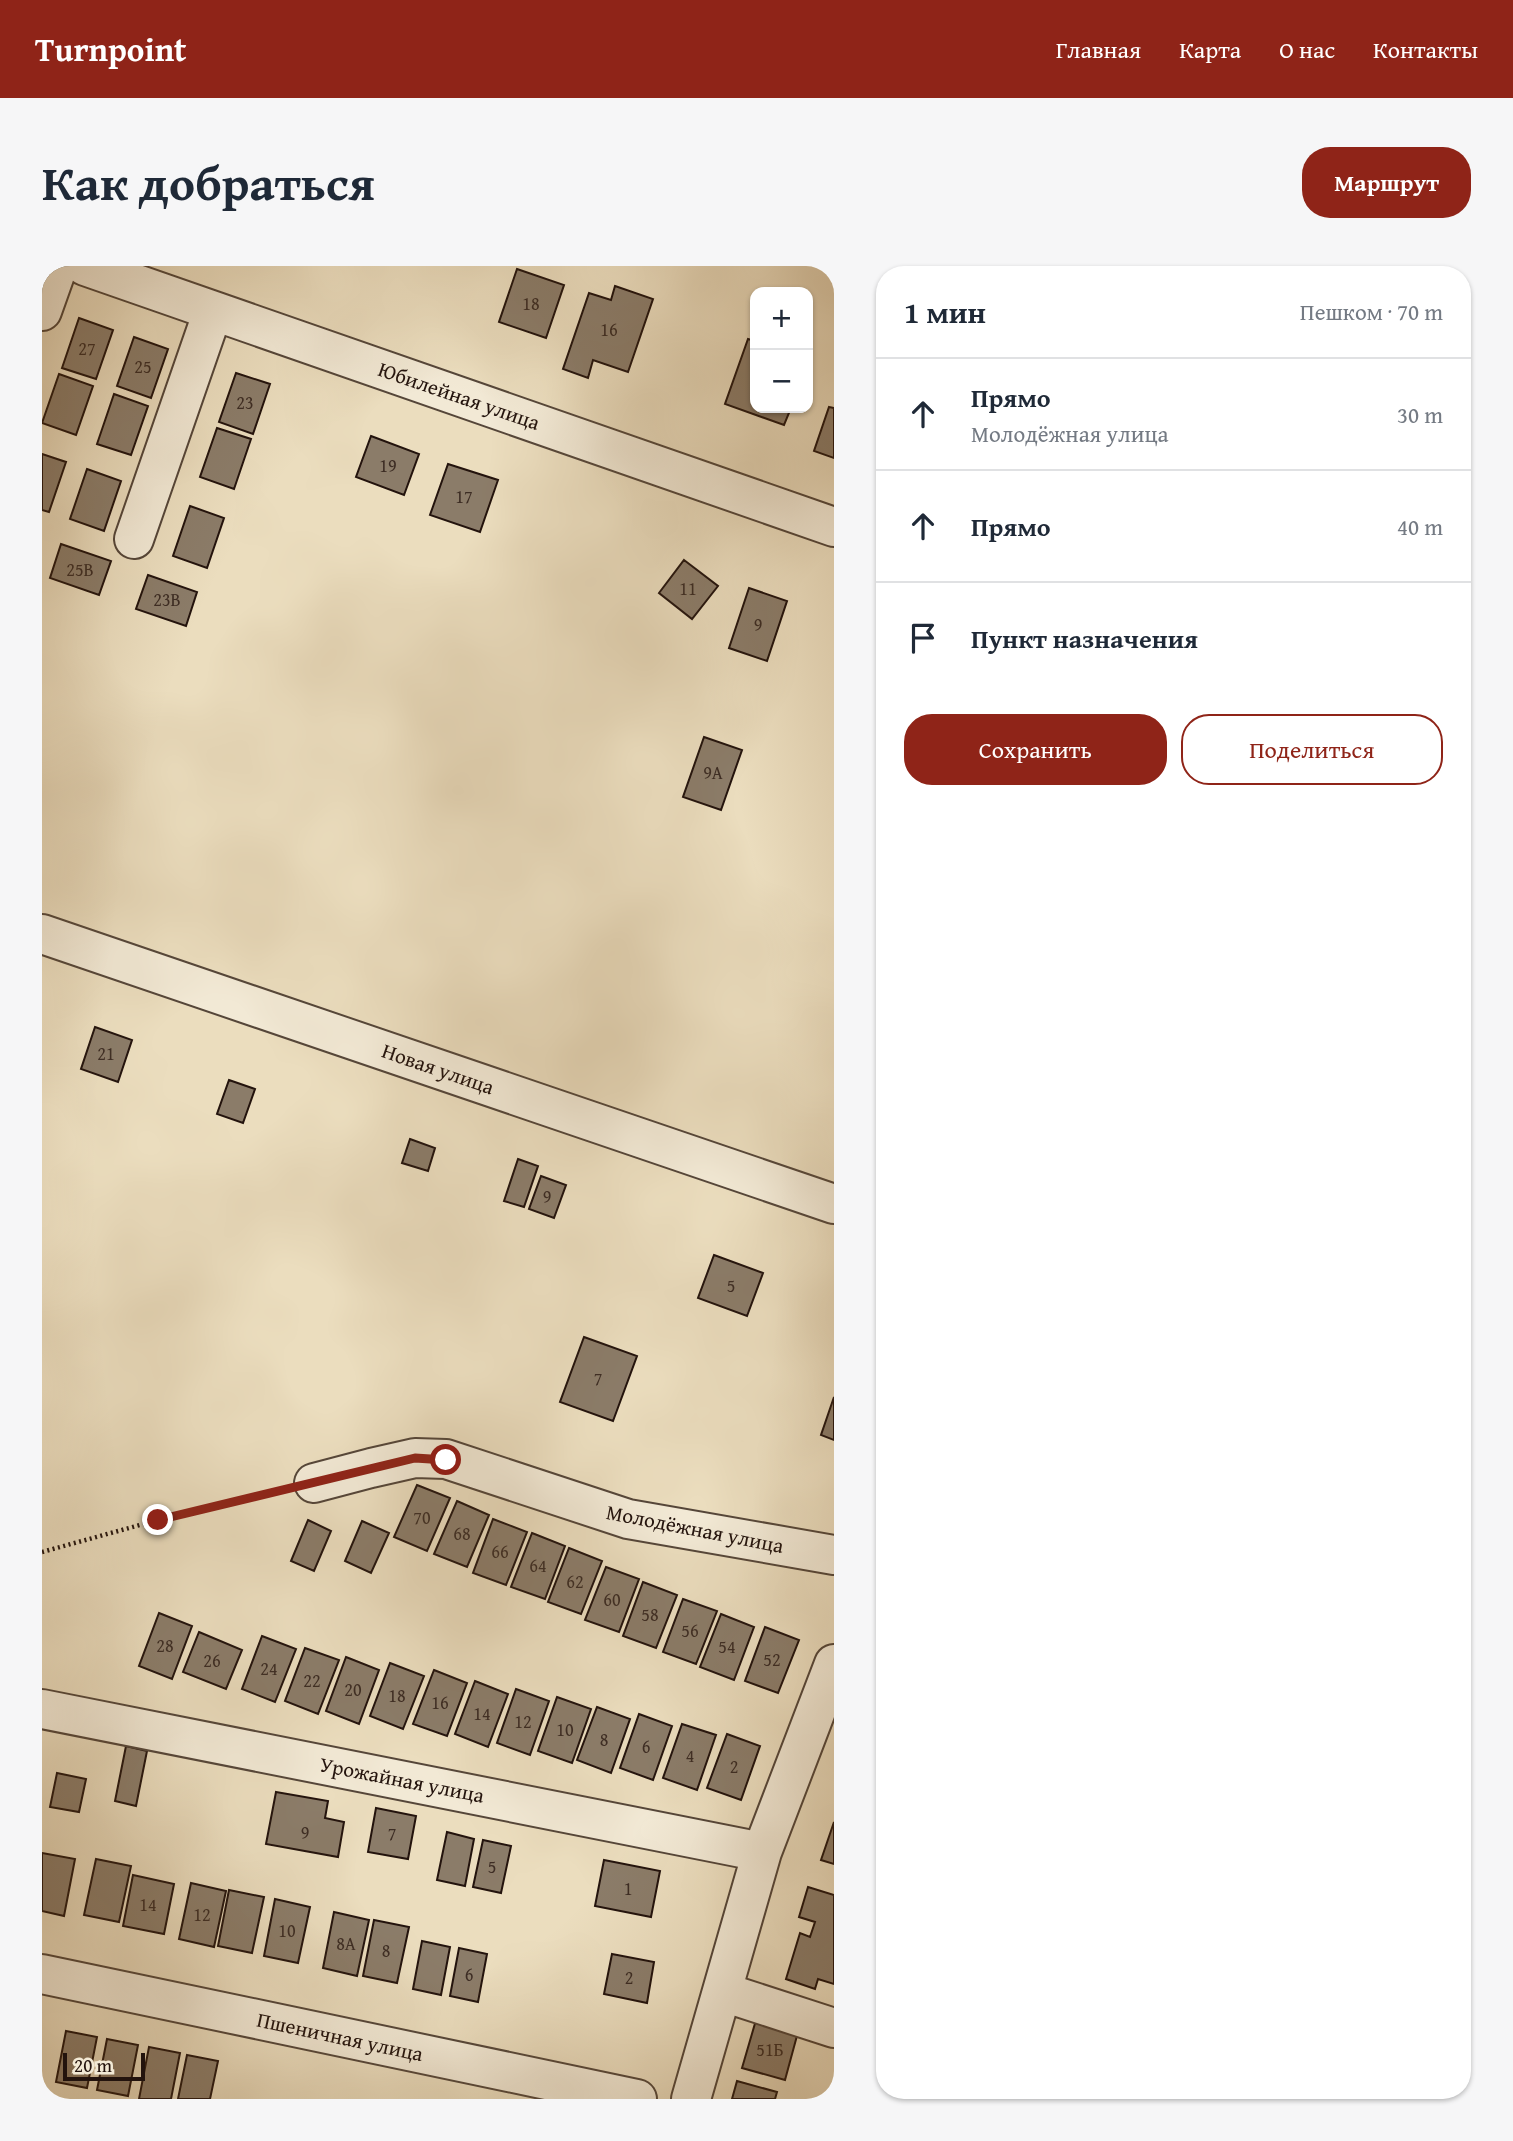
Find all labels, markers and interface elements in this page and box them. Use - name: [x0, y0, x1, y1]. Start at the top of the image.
- text: Turnpoint: [35, 25, 187, 73]
- text: Главная: [1056, 32, 1141, 67]
- text: Карта: [1179, 32, 1241, 67]
- text: О нас: [1279, 32, 1335, 67]
- text: Контакты: [1373, 32, 1478, 67]
- text: Как добраться: [42, 146, 375, 218]
- button: Маршрут: [1302, 147, 1471, 218]
- map controls: [750, 287, 813, 413]
- button: +: [750, 287, 813, 350]
- house number: 18: [522, 290, 540, 317]
- text: 1 мин: [904, 290, 986, 334]
- text: Пешком · 70 m: [1300, 295, 1443, 328]
- house number: 16: [600, 316, 618, 343]
- house number: 27: [78, 335, 96, 362]
- button: −: [750, 350, 813, 413]
- house number: 25: [134, 353, 152, 380]
- street label: Юбилейная улица: [374, 353, 544, 438]
- text: Прямо: [971, 378, 1051, 417]
- house number: 23: [236, 389, 254, 416]
- icon: ahead: [904, 395, 942, 433]
- text: 30 m: [1397, 398, 1443, 431]
- text: Молодёжная улица: [971, 417, 1168, 450]
- house number: 19: [379, 452, 397, 479]
- house number: 17: [455, 483, 473, 510]
- icon: ahead: [904, 507, 942, 545]
- text: Прямо: [971, 507, 1051, 546]
- text: 40 m: [1397, 510, 1443, 543]
- house number: 25В: [66, 556, 94, 583]
- house number: 11: [679, 575, 697, 602]
- house number: 23В: [153, 586, 181, 613]
- house number: 9: [754, 611, 762, 638]
- icon: arrive: [904, 619, 942, 657]
- text: Пункт назначения: [971, 619, 1198, 658]
- button: Сохранить: [904, 714, 1167, 785]
- button: Поделиться: [1181, 714, 1443, 785]
- house number: 9А: [703, 759, 723, 786]
- street label: Новая улица: [378, 1035, 498, 1102]
- house number: 21: [97, 1040, 115, 1067]
- house number: 9: [543, 1183, 551, 1210]
- house number: 5: [727, 1272, 735, 1299]
- house number: 7: [594, 1365, 602, 1392]
- route start: [430, 1444, 461, 1475]
- street label: Молодёжная улица: [604, 1496, 787, 1561]
- route end: [142, 1504, 173, 1535]
- house number: 70: [413, 1504, 431, 1531]
- house number: 68: [453, 1520, 471, 1547]
- house number: 66: [491, 1538, 509, 1565]
- house number: 64: [529, 1552, 547, 1579]
- house number: 62: [566, 1568, 584, 1595]
- house number: 60: [603, 1586, 621, 1613]
- house number: 58: [641, 1601, 659, 1628]
- house number: 56: [681, 1617, 699, 1644]
- house number: 28: [156, 1632, 174, 1659]
- house number: 54: [718, 1633, 736, 1660]
- house number: 52: [763, 1646, 781, 1673]
- house number: 26: [203, 1647, 221, 1674]
- house number: 24: [260, 1655, 278, 1682]
- house number: 22: [303, 1667, 321, 1694]
- house number: 20: [344, 1676, 362, 1703]
- house number: 18: [388, 1682, 406, 1709]
- house number: 16: [431, 1689, 449, 1716]
- house number: 14: [473, 1700, 491, 1727]
- house number: 12: [514, 1708, 532, 1735]
- house number: 10: [556, 1716, 574, 1743]
- house number: 8: [600, 1726, 608, 1753]
- house number: 6: [642, 1733, 650, 1760]
- house number: 4: [686, 1742, 694, 1769]
- street label: Урожайная улица: [317, 1748, 487, 1811]
- house number: 2: [730, 1753, 738, 1780]
- house number: 9: [301, 1819, 309, 1846]
- house number: 7: [388, 1820, 396, 1847]
- house number: 5: [488, 1853, 496, 1880]
- house number: 1: [624, 1875, 632, 1902]
- house number: 14: [139, 1891, 157, 1918]
- house number: 12: [193, 1901, 211, 1928]
- house number: 10: [278, 1917, 296, 1944]
- house number: 8А: [336, 1930, 356, 1957]
- house number: 8: [382, 1937, 390, 1964]
- house number: 6: [465, 1961, 473, 1988]
- house number: 2: [625, 1964, 633, 1991]
- street label: Пшеничная улица: [254, 2004, 426, 2069]
- house number: 51Б: [756, 2036, 784, 2063]
- scale bar: [63, 2050, 145, 2082]
- text: 20 m: [74, 2051, 112, 2079]

